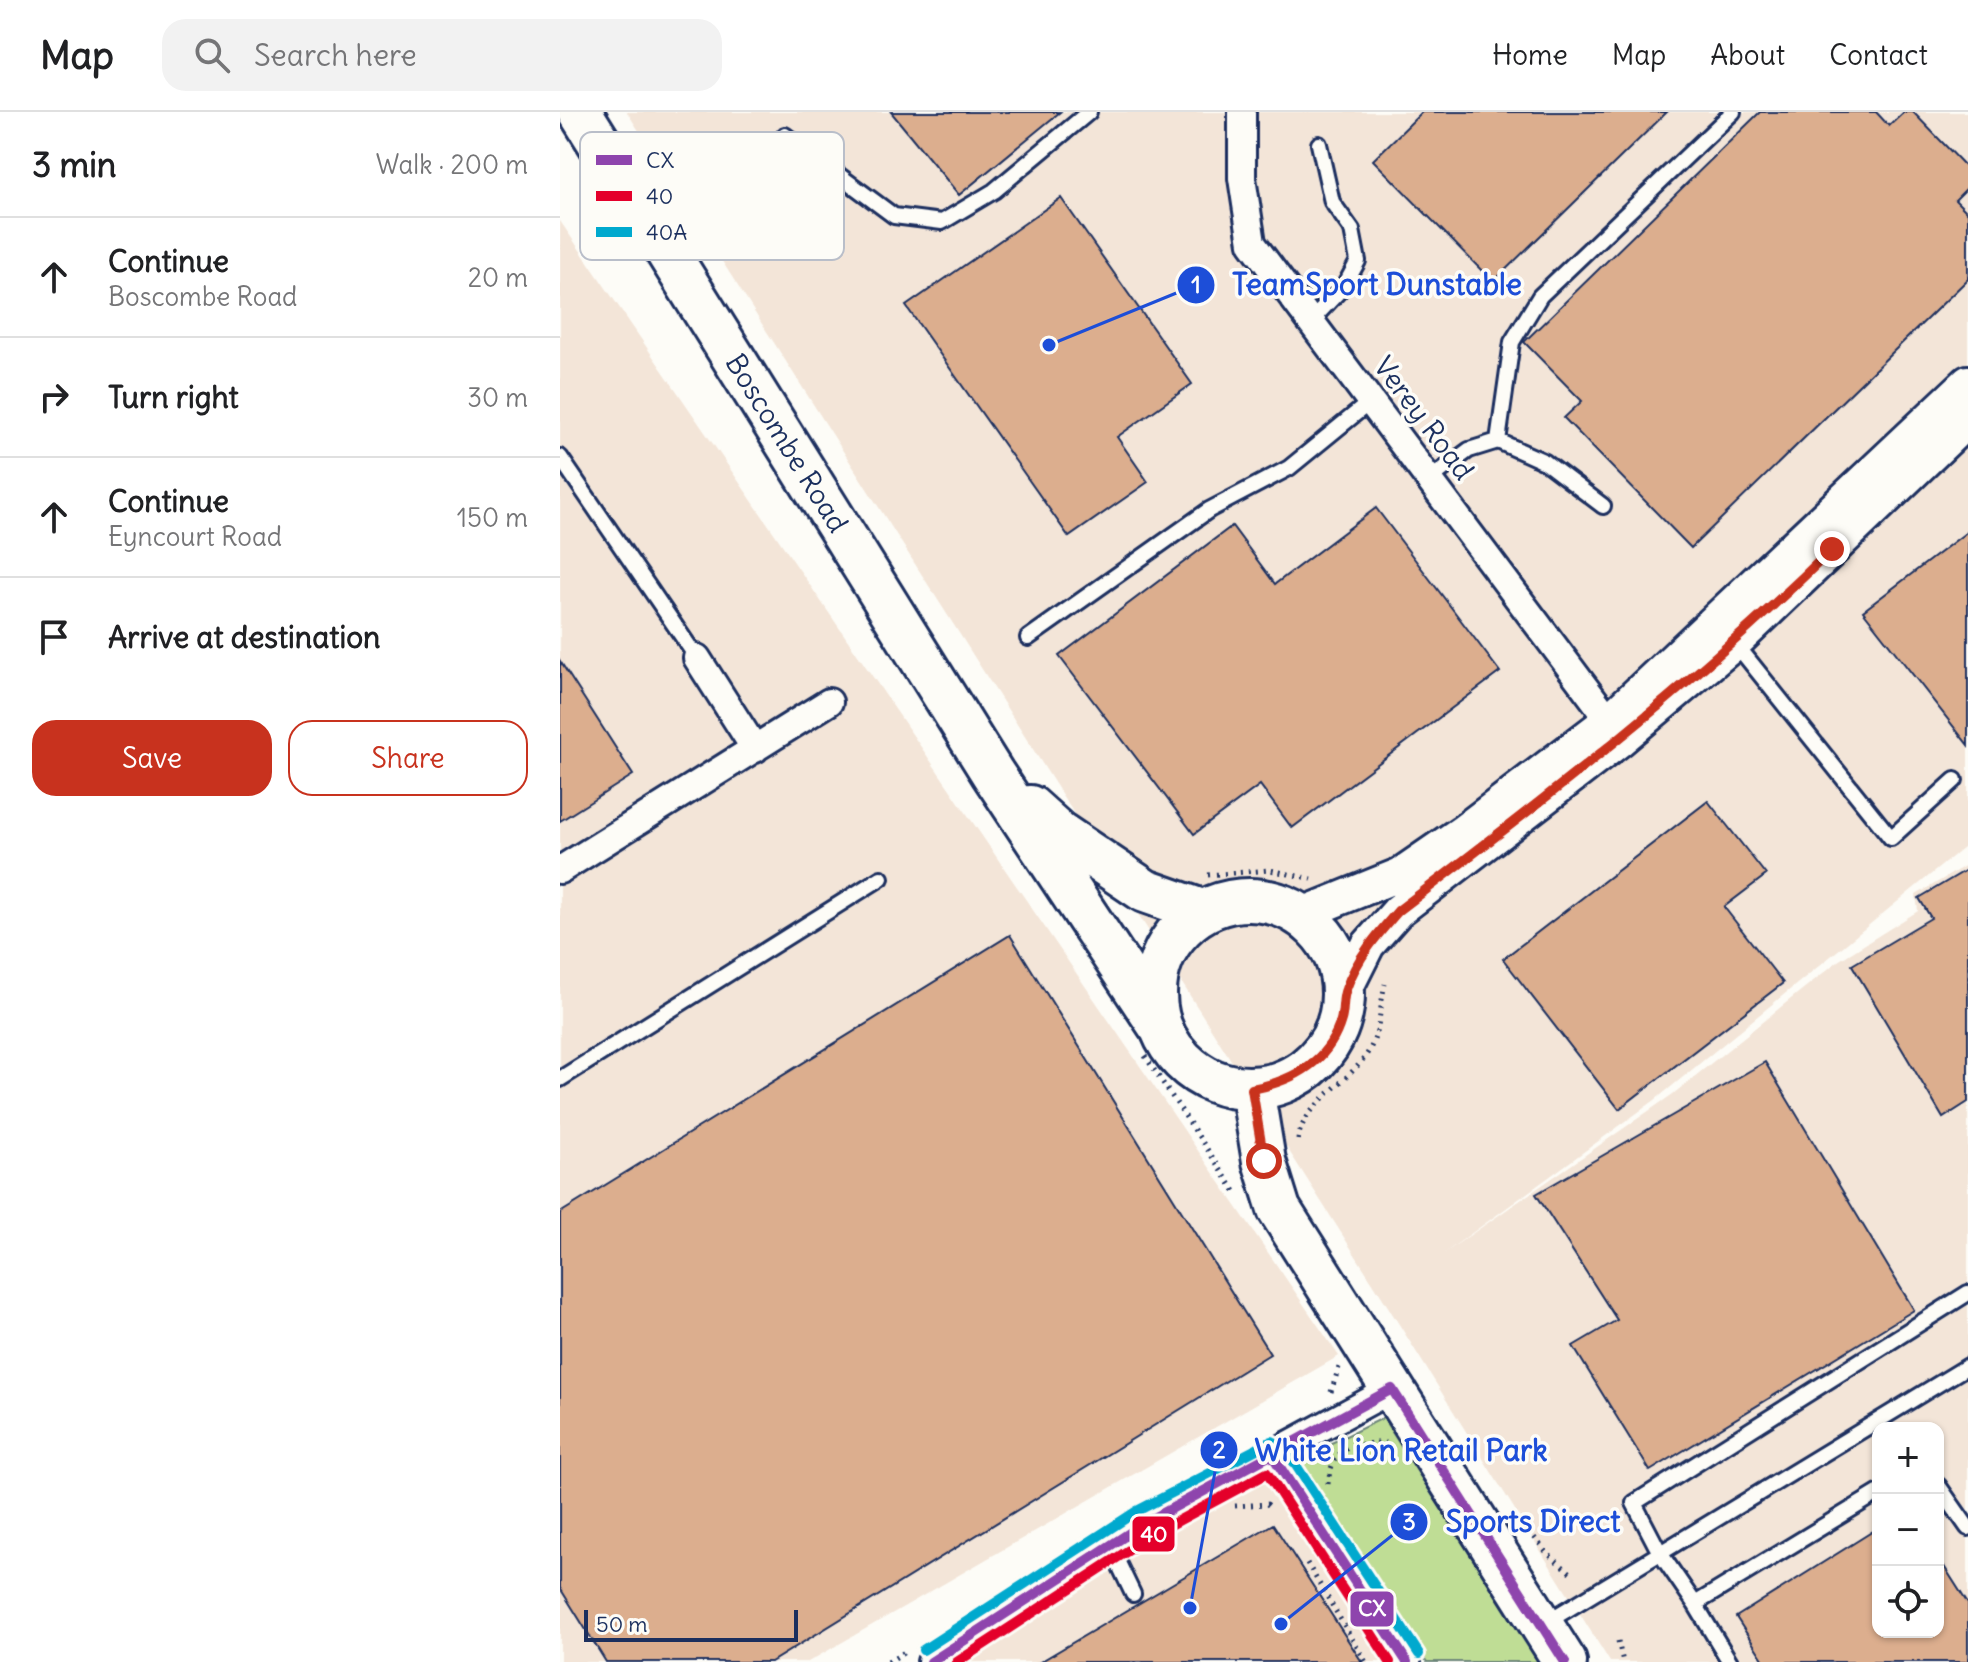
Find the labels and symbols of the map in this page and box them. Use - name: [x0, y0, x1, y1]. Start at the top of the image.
- legend: [580, 132, 844, 260]
- text: CX: [646, 146, 674, 174]
- text: 40: [646, 182, 673, 210]
- text: 40A: [646, 218, 687, 246]
- callout: TeamSport Dunstable: [1176, 258, 1537, 312]
- text: TeamSport Dunstable: [1232, 265, 1522, 303]
- text: 1: [1191, 269, 1201, 299]
- street label: Boscombe Road: [718, 347, 856, 539]
- street label: Verey Road: [1366, 349, 1482, 487]
- route end: [1814, 531, 1850, 567]
- route start: [1246, 1143, 1282, 1179]
- callout: White Lion Retail Park: [1199, 1423, 1564, 1477]
- text: White Lion Retail Park: [1254, 1431, 1548, 1469]
- text: 2: [1212, 1434, 1226, 1464]
- callout: Sports Direct: [1389, 1495, 1636, 1549]
- text: Sports Direct: [1446, 1502, 1620, 1540]
- text: 3: [1402, 1506, 1416, 1536]
- line badge: 40: [1131, 1515, 1176, 1553]
- text: 40: [1140, 1520, 1168, 1548]
- line badge: CX: [1349, 1590, 1395, 1628]
- text: CX: [1358, 1594, 1386, 1622]
- scale bar: [584, 1606, 798, 1642]

